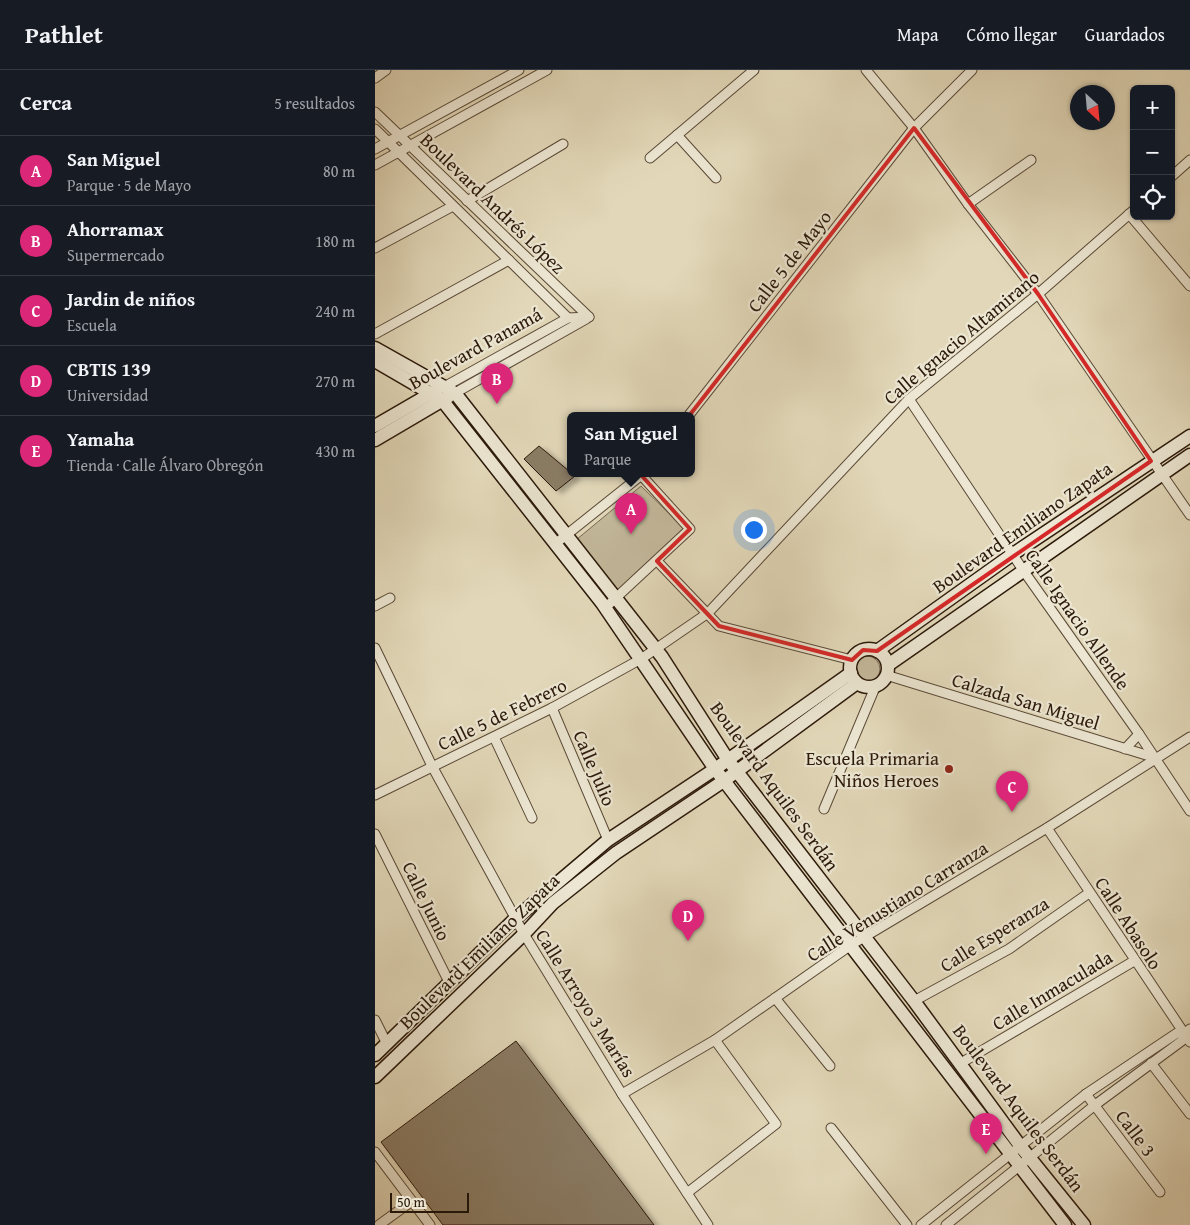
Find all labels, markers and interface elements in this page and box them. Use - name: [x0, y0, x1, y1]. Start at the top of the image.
- text: Pathlet: [25, 17, 103, 52]
- text: Mapa: [897, 21, 939, 48]
- text: Cómo llegar: [967, 21, 1057, 48]
- text: Guardados: [1085, 21, 1165, 48]
- north arrow: [1070, 85, 1115, 130]
- map controls: [1130, 85, 1175, 220]
- button: +: [1130, 85, 1175, 130]
- text: Cerca: [20, 87, 72, 118]
- text: 5 resultados: [274, 91, 355, 115]
- street label: Boulevard Andrés López: [414, 126, 572, 280]
- button: −: [1130, 130, 1175, 175]
- text: San Miguel: [67, 145, 161, 173]
- text: A: [31, 159, 41, 183]
- text: 80 m: [323, 159, 355, 183]
- text: Parque · 5 de Mayo: [67, 173, 191, 197]
- button: locate: [1130, 175, 1175, 220]
- street label: Calle 5 de Mayo: [740, 204, 838, 318]
- text: Ahorramax: [67, 215, 164, 243]
- text: B: [31, 229, 41, 253]
- text: 180 m: [315, 229, 355, 253]
- text: Supermercado: [67, 243, 165, 267]
- street label: Calle Ignacio Altamirano: [877, 263, 1045, 411]
- text: Jardin de niños: [67, 285, 195, 313]
- text: C: [31, 299, 41, 323]
- text: 240 m: [315, 299, 355, 323]
- street label: Boulevard Panamá: [405, 302, 545, 394]
- text: Escuela: [67, 313, 117, 337]
- text: CBTIS 139: [67, 355, 151, 383]
- pin: B: [481, 363, 513, 404]
- text: D: [31, 369, 41, 393]
- text: 270 m: [315, 369, 355, 393]
- text: Universidad: [67, 383, 148, 407]
- popup: [567, 412, 695, 477]
- text: San Miguel: [584, 419, 678, 447]
- text: Yamaha: [67, 425, 134, 453]
- text: E: [32, 439, 40, 463]
- text: 430 m: [315, 439, 355, 463]
- text: Parque: [584, 447, 631, 471]
- text: Tienda · Calle Álvaro Obregón: [67, 453, 263, 477]
- street label: Boulevard Emiliano Zapata: [926, 454, 1118, 600]
- pin: A: [615, 493, 647, 534]
- your location: [741, 517, 767, 543]
- street label: Calle Ignacio Allende: [1019, 543, 1137, 695]
- street label: Calzada San Miguel: [949, 665, 1103, 737]
- street label: Calle 5 de Febrero: [433, 671, 571, 757]
- street label: Boulevard Aquiles Serdán: [704, 695, 846, 877]
- street label: Calle Julio: [567, 726, 623, 810]
- place label: Escuela Primaria Niños Heroes: [806, 744, 939, 794]
- marker: Escuela Primaria Niños Heroes: [943, 763, 955, 775]
- pin: C: [996, 771, 1028, 812]
- street label: Calle Venustiano Carranza: [801, 834, 993, 968]
- street label: Calle Junio: [396, 857, 458, 945]
- street label: Boulevard Emiliano Zapata: [392, 867, 566, 1035]
- street label: Calle Abasolo: [1088, 871, 1170, 975]
- street label: Calle Esperanza: [934, 889, 1054, 979]
- pin: D: [672, 900, 704, 941]
- street label: Calle Arroyo 3 Marías: [529, 923, 643, 1083]
- street label: Calle Inmaculada: [986, 943, 1118, 1037]
- street label: Boulevard Aquiles Serdán: [946, 1018, 1092, 1198]
- street label: Calle 3: [1109, 1104, 1163, 1162]
- pin: E: [970, 1113, 1002, 1154]
- scale bar: [390, 1190, 469, 1213]
- text: 50 m: [397, 1192, 425, 1212]

